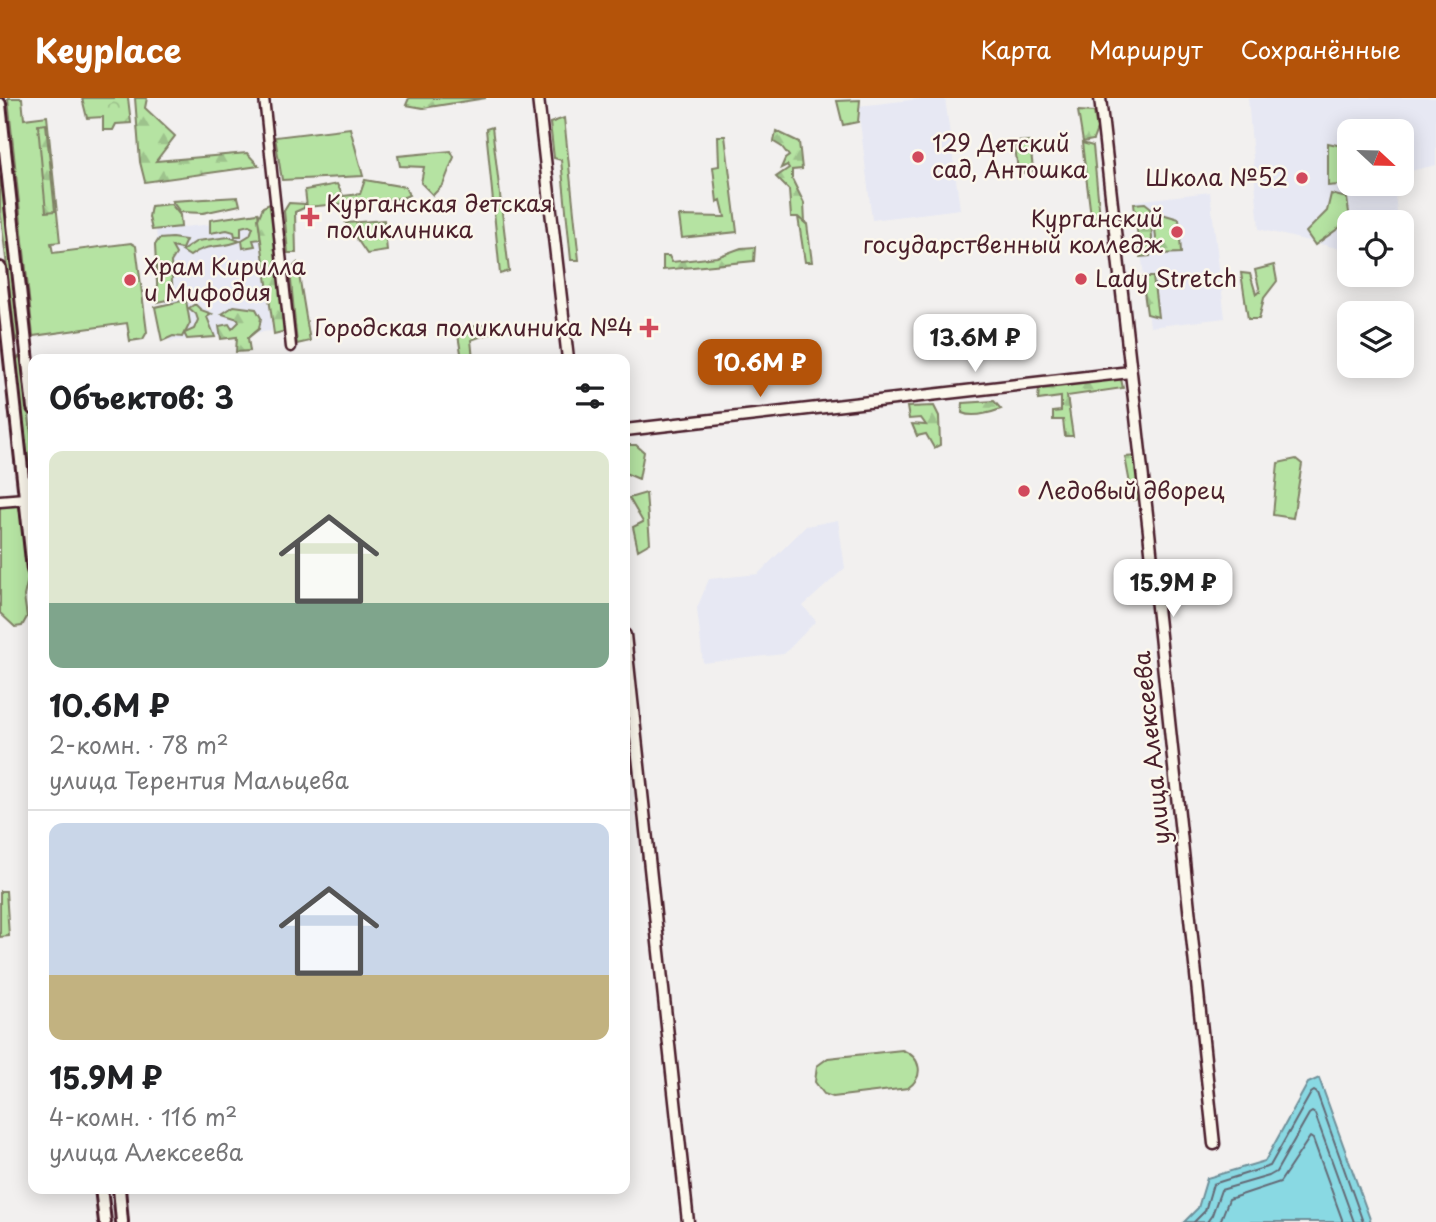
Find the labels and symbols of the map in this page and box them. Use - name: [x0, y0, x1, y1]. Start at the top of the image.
- north arrow: [1337, 119, 1414, 196]
- place label: 129 Детский сад, Антошка: [932, 125, 1088, 186]
- marker: 129 Детский сад, Антошка: [910, 149, 926, 165]
- place label: Школа №52: [1145, 159, 1288, 194]
- marker: Школа №52: [1294, 170, 1310, 186]
- place label: Курганская детская поликлиника: [326, 185, 553, 246]
- place label: Курганский государственный колледж: [863, 200, 1163, 261]
- marker: Курганская детская поликлиника: [300, 207, 320, 227]
- marker: Курганский государственный колледж: [1169, 224, 1185, 240]
- place label: Храм Кирилла и Мифодия: [144, 248, 307, 309]
- place label: Lady Stretch: [1095, 260, 1237, 295]
- marker: Lady Stretch: [1073, 271, 1089, 287]
- marker: Храм Кирилла и Мифодия: [122, 272, 138, 288]
- place label: Городская поликлиника №4: [314, 309, 633, 344]
- pin: 13.6M ₽: [910, 314, 1040, 374]
- marker: Городская поликлиника №4: [639, 318, 659, 338]
- pin: 10.6M ₽: [695, 340, 825, 399]
- place label: Ледовый дворец: [1038, 472, 1225, 507]
- marker: Ледовый дворец: [1016, 483, 1032, 499]
- pin: 15.9M ₽: [1108, 560, 1238, 619]
- street label: улица Алексеева: [1123, 649, 1178, 847]

